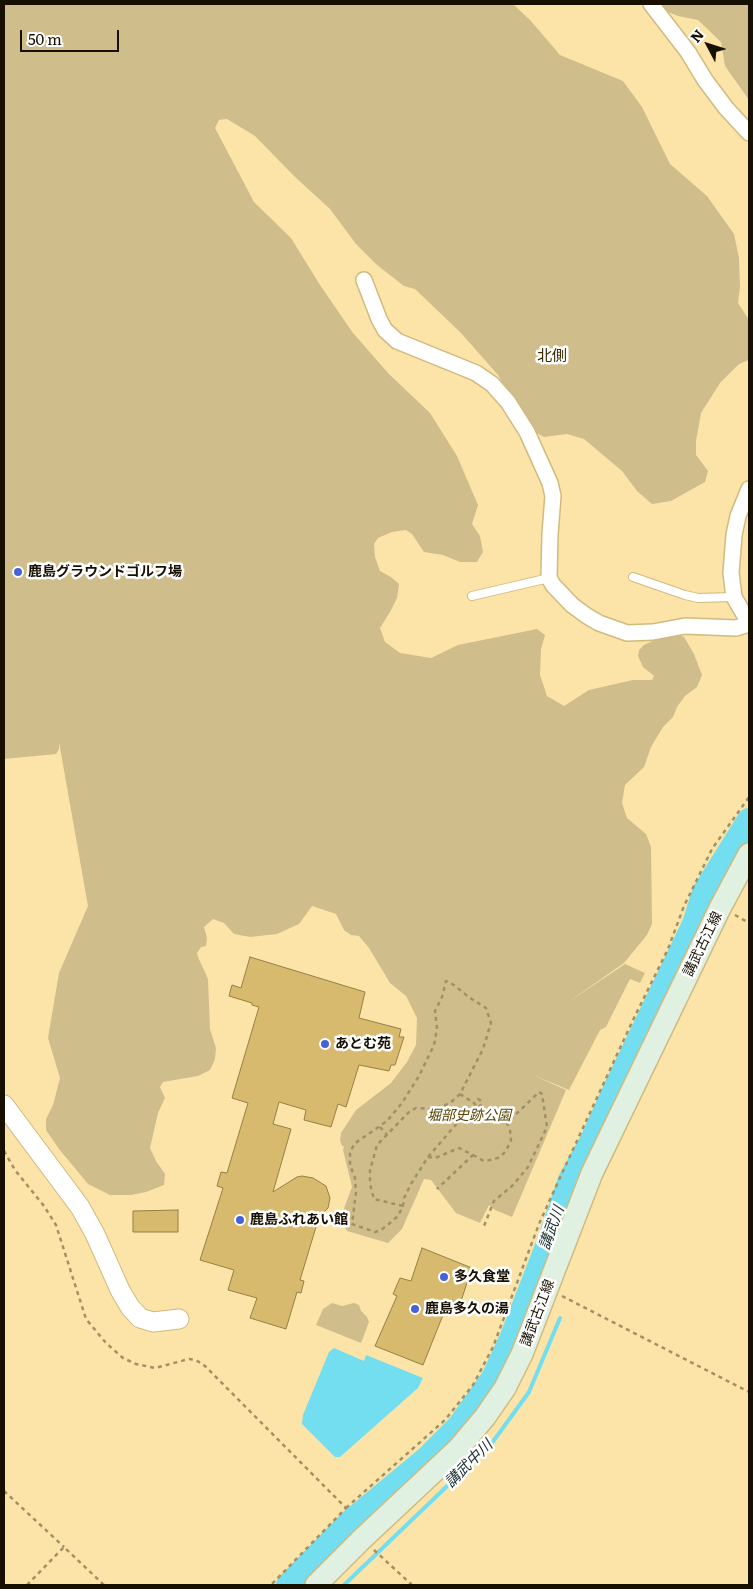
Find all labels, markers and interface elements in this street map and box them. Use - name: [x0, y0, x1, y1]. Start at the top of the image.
- scale bar: [22, 20, 121, 52]
- north arrow: [683, 20, 733, 70]
- text: N: [685, 24, 708, 46]
- text: 50 m: [28, 27, 62, 50]
- district label: 北側: [537, 348, 567, 366]
- place label: 鹿島グラウンドゴルフ場: [28, 564, 182, 580]
- marker: 鹿島グラウンドゴルフ場: [12, 566, 24, 578]
- street label: 講武古江線: [680, 909, 726, 979]
- place label: あとむ苑: [335, 1036, 391, 1052]
- marker: あとむ苑: [319, 1038, 331, 1050]
- park label: 堀部史跡公園: [427, 1108, 511, 1124]
- water label: 講武川: [536, 1204, 568, 1252]
- place label: 鹿島ふれあい館: [250, 1212, 348, 1228]
- marker: 鹿島ふれあい館: [234, 1214, 246, 1226]
- place label: 多久食堂: [454, 1269, 510, 1285]
- marker: 多久食堂: [438, 1271, 450, 1283]
- street label: 講武古江線: [518, 1277, 558, 1349]
- place label: 鹿島多久の湯: [425, 1301, 509, 1317]
- marker: 鹿島多久の湯: [409, 1303, 421, 1315]
- water label: 講武中川: [441, 1436, 497, 1492]

